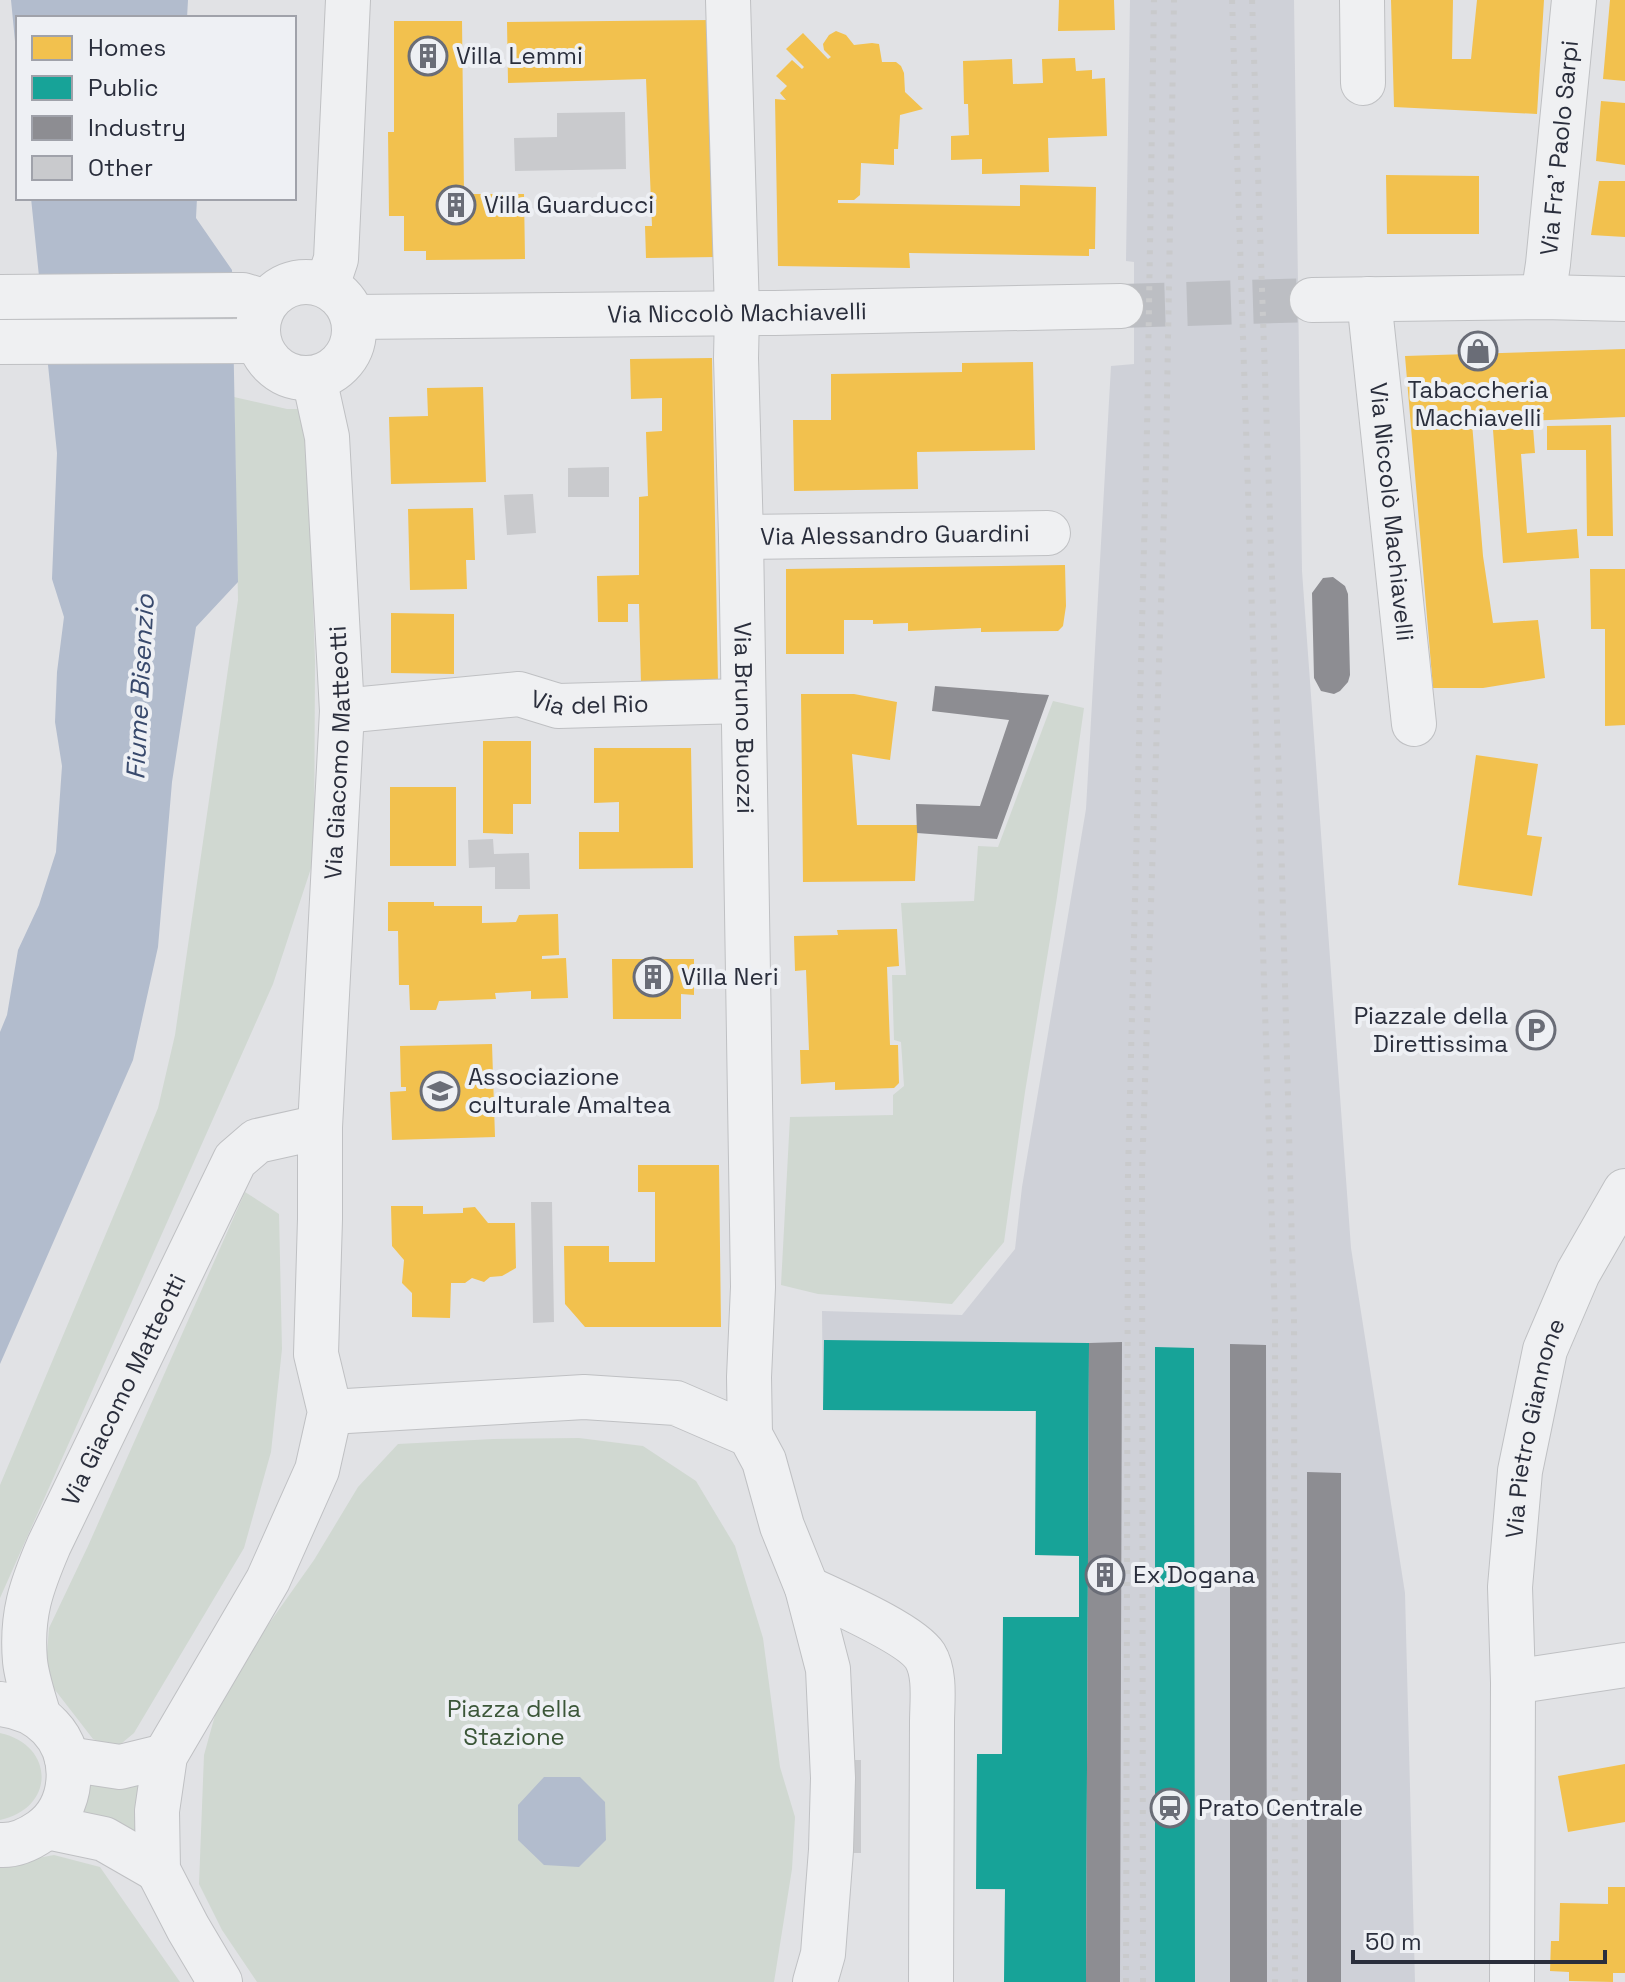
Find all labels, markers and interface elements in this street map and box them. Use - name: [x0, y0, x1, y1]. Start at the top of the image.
- legend: [16, 16, 296, 200]
- text: Homes: [88, 32, 166, 63]
- building icon: Villa Lemmi: [407, 35, 449, 77]
- street label: Via Fra' Paolo Sarpi: [1533, 39, 1585, 257]
- place label: Villa Lemmi: [456, 40, 583, 71]
- text: Public: [88, 72, 159, 103]
- text: Industry: [88, 112, 186, 143]
- text: Other: [88, 152, 153, 183]
- building icon: Villa Guarducci: [435, 184, 477, 226]
- place label: Villa Guarducci: [484, 189, 654, 220]
- street label: Via Niccolò Machiavelli: [607, 295, 867, 330]
- shop icon: Tabaccheria Machiavelli: [1457, 330, 1499, 372]
- place label: Tabaccheria Machiavelli: [1407, 374, 1549, 433]
- street label: Via Niccolò Machiavelli: [1363, 381, 1421, 643]
- street label: Via Alessandro Guardini: [760, 517, 1030, 552]
- water label: Fiume Bisenzio: [118, 593, 162, 780]
- street label: Via Bruno Buozzi: [727, 622, 761, 814]
- street label: Via Giacomo Matteotti: [317, 625, 357, 880]
- street label: Via del Rio: [527, 683, 649, 722]
- building icon: Villa Neri: [632, 956, 674, 998]
- place label: Villa Neri: [681, 961, 779, 992]
- place label: Piazzale della Direttissima: [1354, 1000, 1508, 1059]
- parking icon: Piazzale della Direttissima: [1515, 1009, 1557, 1051]
- place label: Associazione culturale Amaltea: [468, 1061, 671, 1120]
- school or university icon: Associazione culturale Amaltea: [419, 1070, 461, 1112]
- street label: Via Giacomo Matteotti: [54, 1269, 193, 1511]
- street label: Via Pietro Giannone: [1498, 1313, 1572, 1540]
- building icon: Ex Dogana: [1084, 1554, 1126, 1596]
- place label: Ex Dogana: [1133, 1559, 1256, 1590]
- park label: Piazza della Stazione: [447, 1693, 581, 1752]
- station icon: Prato Centrale: [1149, 1787, 1191, 1829]
- place label: Prato Centrale: [1198, 1792, 1363, 1823]
- scale bar: [1353, 1914, 1605, 1964]
- text: 50 m: [1365, 1926, 1422, 1957]

